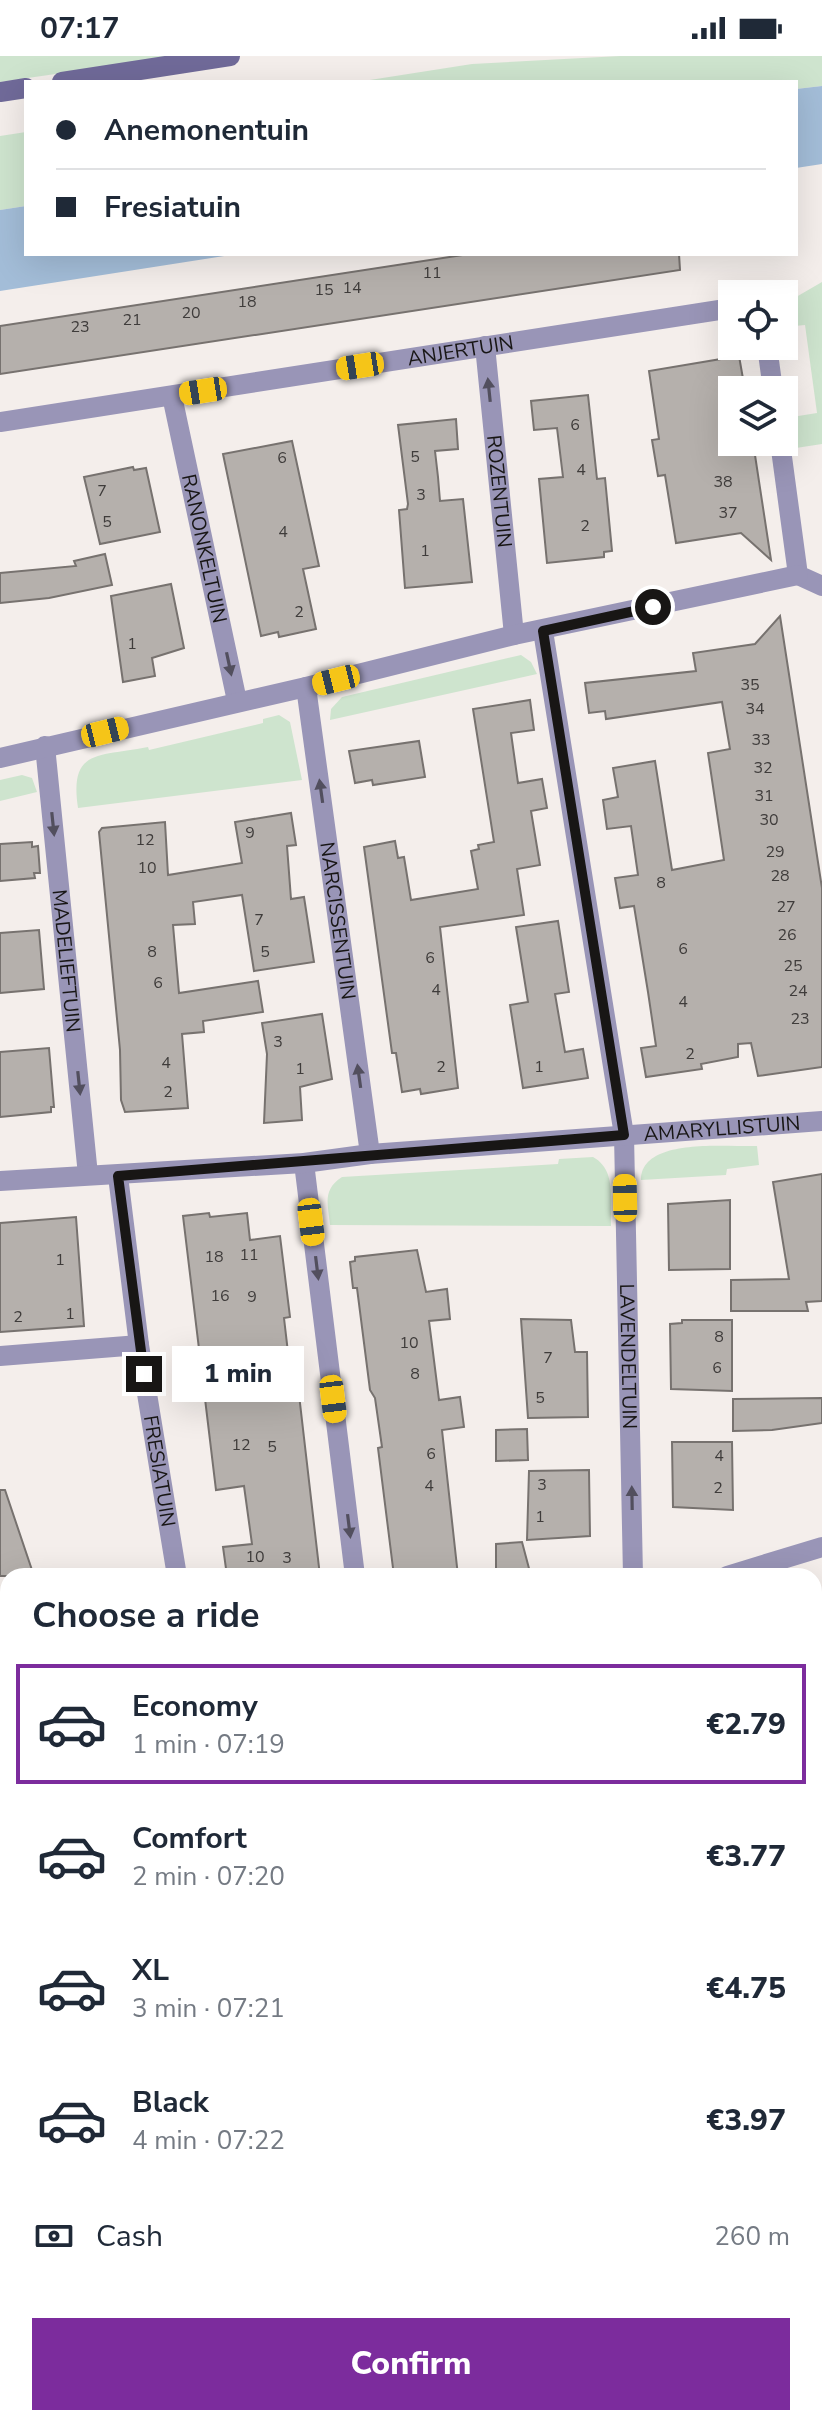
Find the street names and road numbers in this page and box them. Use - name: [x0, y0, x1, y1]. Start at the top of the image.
- street label: ANJERTUIN: [406, 329, 516, 372]
- street label: ROZENTUIN: [480, 434, 518, 549]
- street label: RANONKELTUIN: [175, 472, 233, 626]
- street label: NARCISSENTUIN: [313, 840, 362, 1001]
- street label: MADELIEFTUIN: [45, 888, 87, 1034]
- street label: AMARYLLISTUIN: [643, 1110, 801, 1148]
- street label: LAVENDELTUIN: [613, 1283, 643, 1430]
- street label: FRESIATUIN: [137, 1413, 182, 1529]

